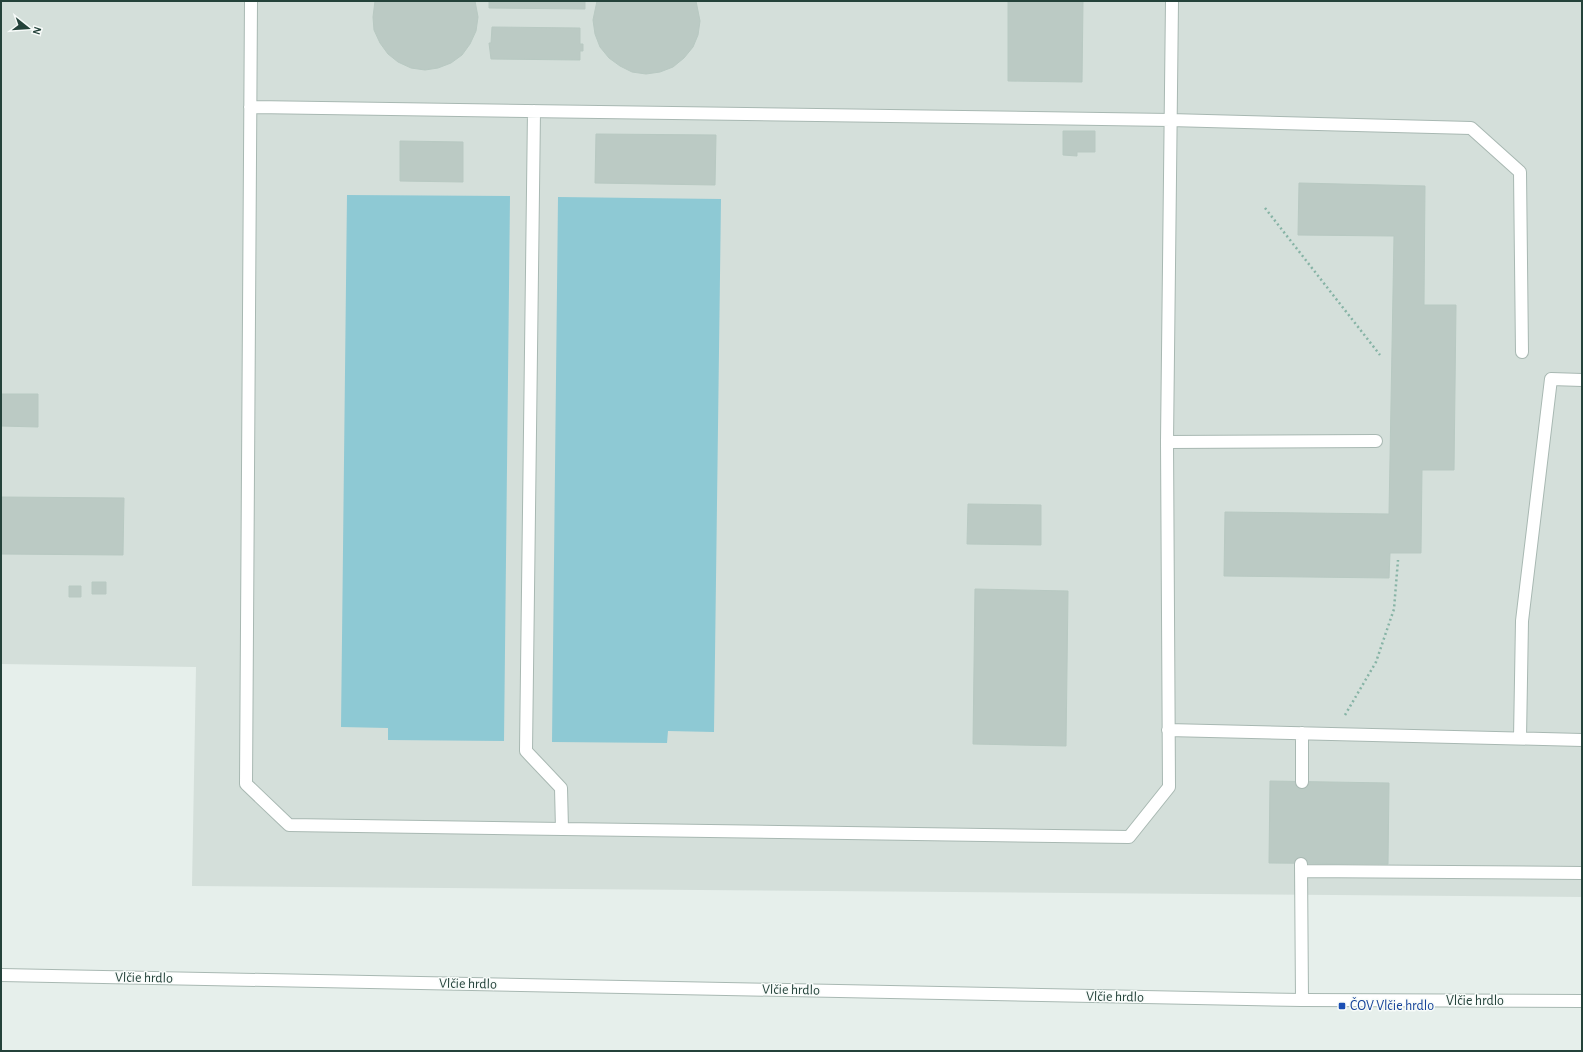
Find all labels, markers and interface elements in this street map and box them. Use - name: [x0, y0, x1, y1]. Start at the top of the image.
- north arrow: [8, 8, 48, 48]
- text: N: [31, 26, 43, 36]
- street label: Vlčie hrdlo: [115, 970, 173, 986]
- street label: Vlčie hrdlo: [439, 976, 497, 992]
- street label: Vlčie hrdlo: [762, 982, 820, 998]
- street label: Vlčie hrdlo: [1086, 989, 1144, 1005]
- street label: Vlčie hrdlo: [1446, 994, 1504, 1008]
- place label: ČOV Vlčie hrdlo: [1350, 997, 1434, 1013]
- marker: ČOV Vlčie hrdlo: [1337, 1001, 1347, 1011]

